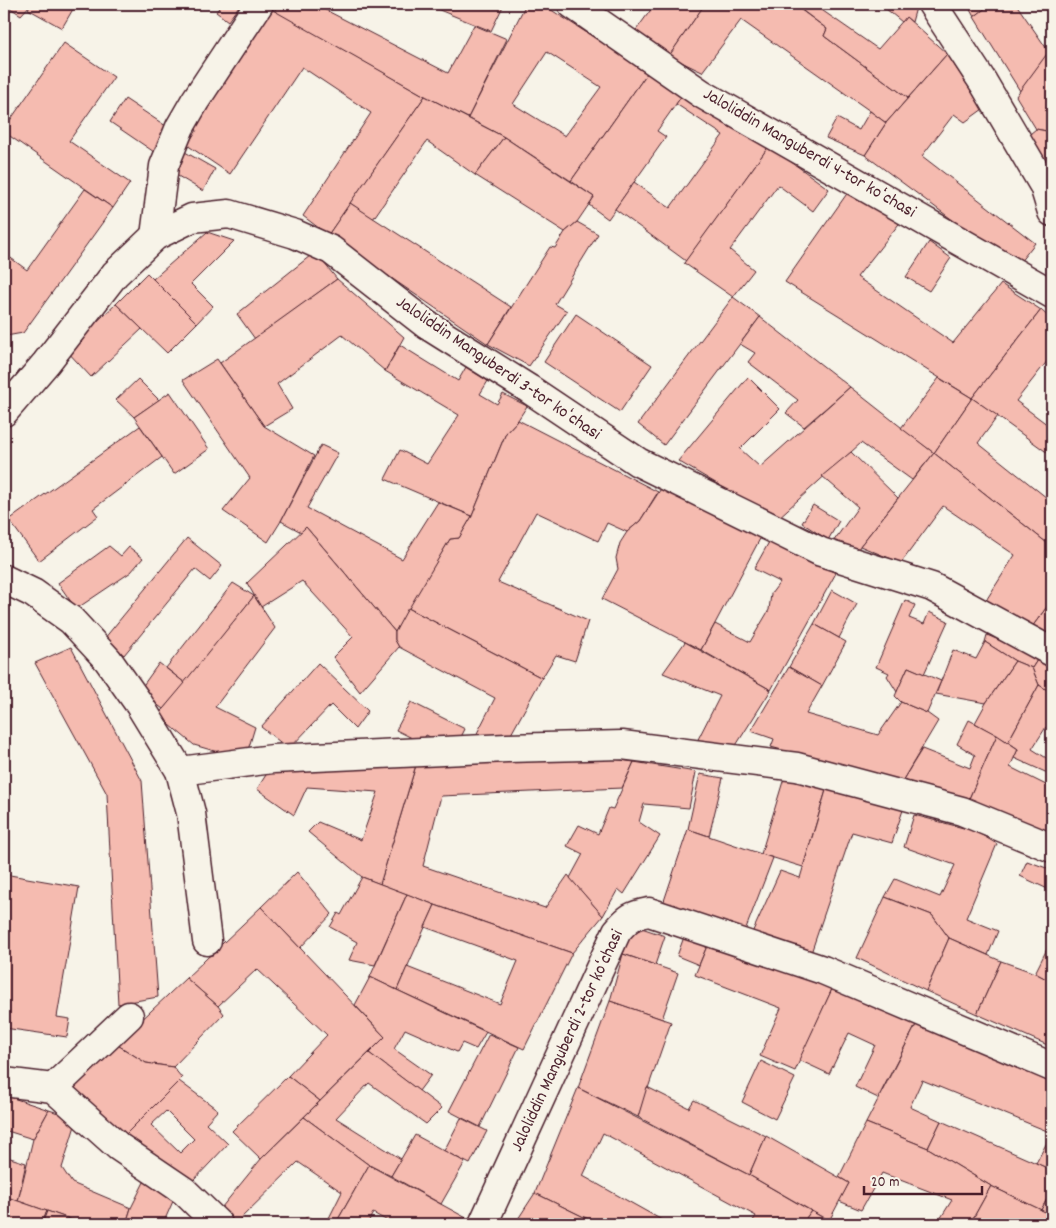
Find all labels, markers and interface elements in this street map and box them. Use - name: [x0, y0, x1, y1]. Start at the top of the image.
- street label: Jaloliddin Manguberdi 4-tor koʻchasi: [698, 83, 920, 225]
- street label: Jaloliddin Manguberdi 3-tor koʻchasi: [391, 291, 605, 447]
- street label: Jaloliddin Manguberdi 2-tor koʻchasi: [505, 926, 631, 1156]
- scale bar: [864, 1163, 981, 1195]
- text: 20 m: [871, 1172, 899, 1194]

